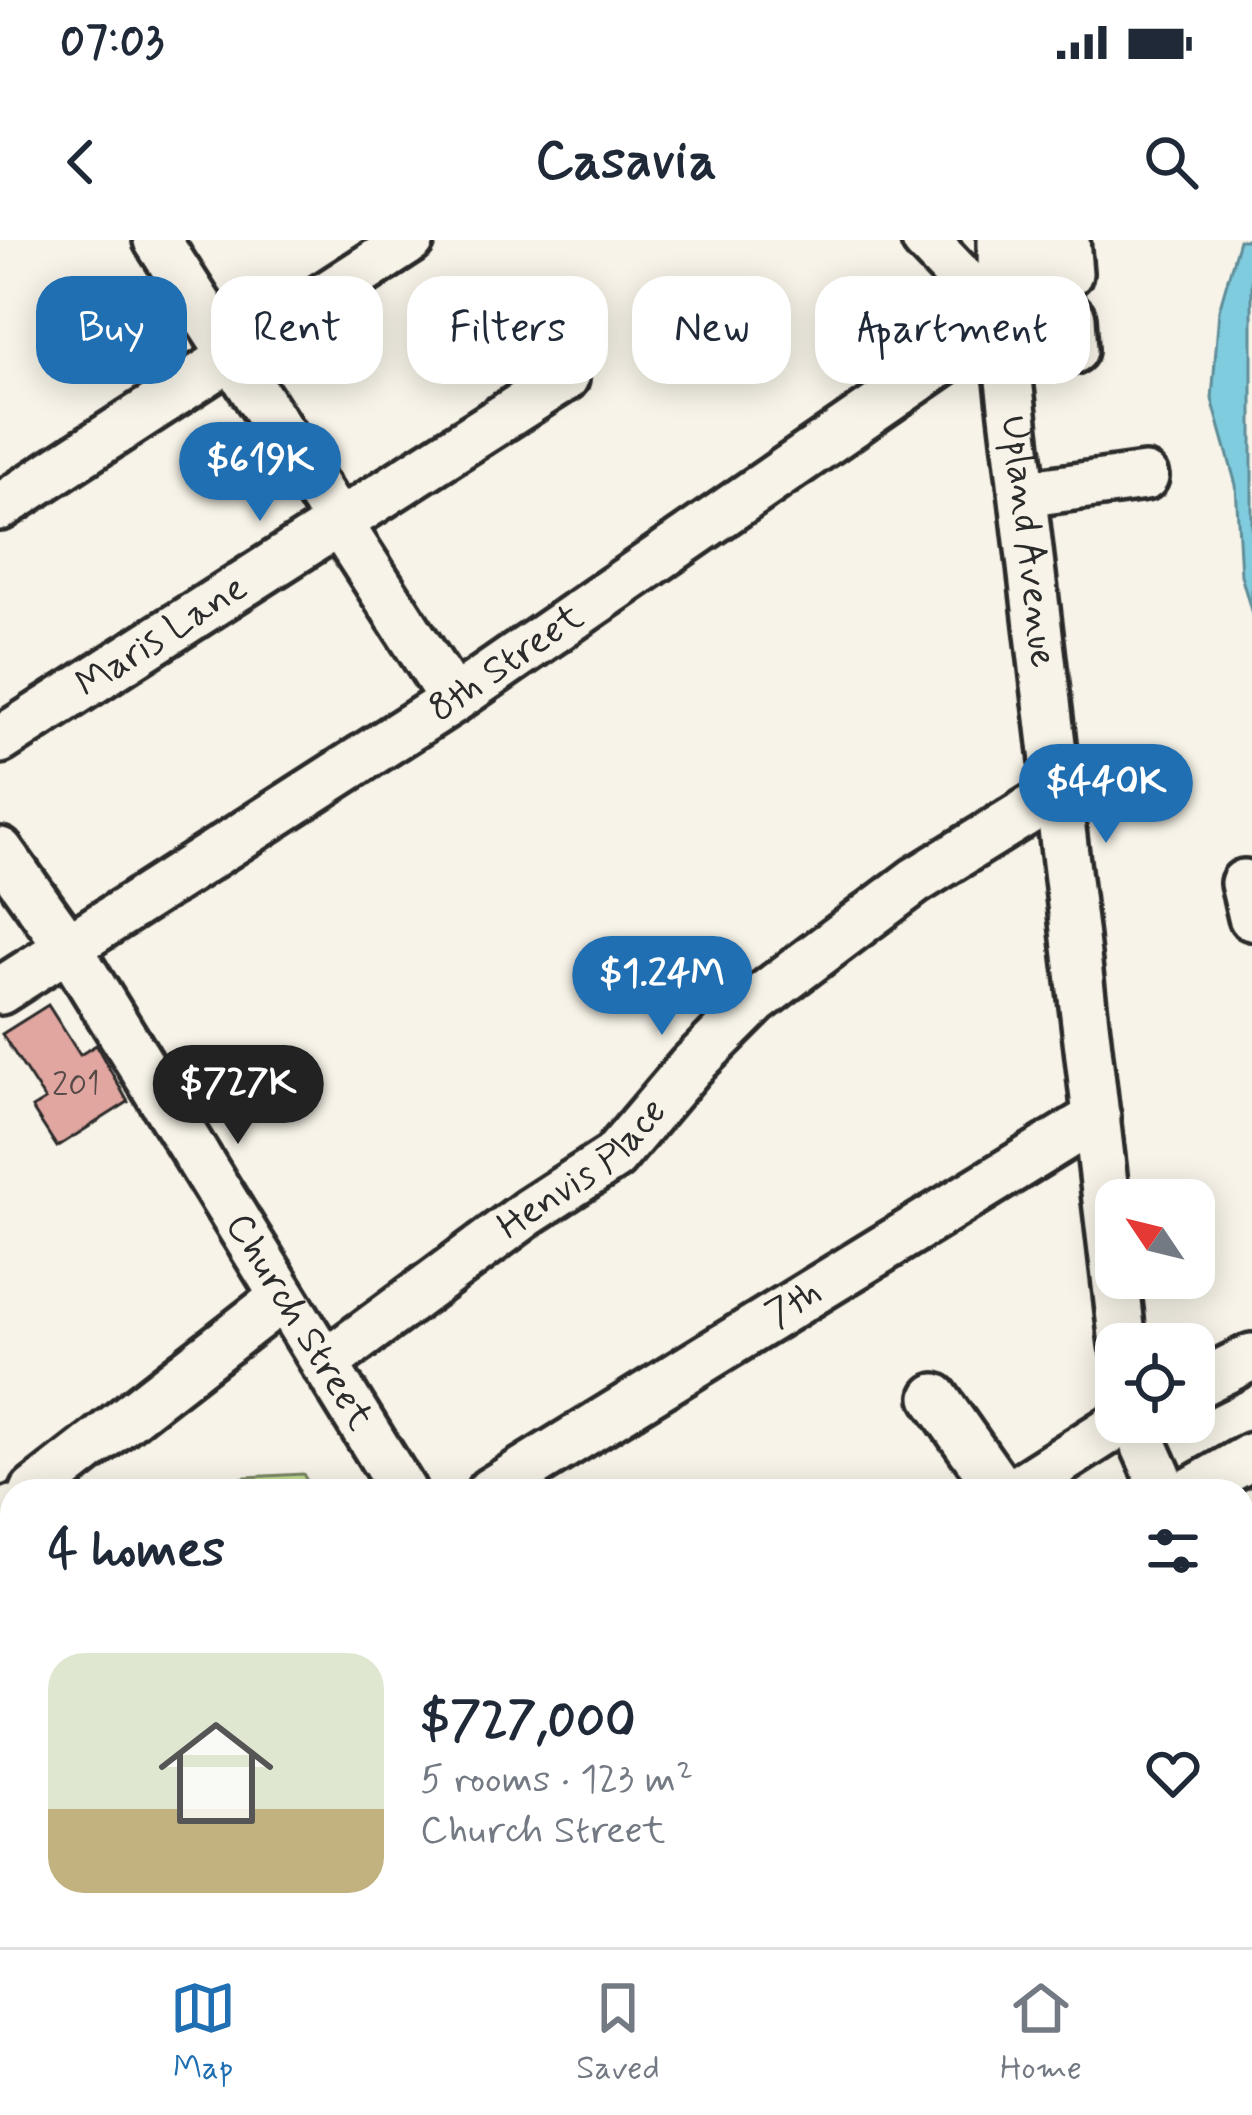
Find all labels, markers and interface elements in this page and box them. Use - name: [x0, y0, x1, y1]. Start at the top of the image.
- text: 07:03: [60, 13, 164, 72]
- text: Casavia: [535, 127, 717, 198]
- icon: back: [48, 129, 114, 195]
- icon: search: [1138, 129, 1204, 195]
- chip: Buy: [36, 276, 187, 384]
- chip: Rent: [211, 276, 383, 384]
- chip: Filters: [407, 276, 608, 384]
- chip: New: [632, 276, 791, 384]
- chip: Apartment: [815, 276, 1090, 384]
- street label: Upland Avenue: [988, 412, 1068, 671]
- pin: $619K: [176, 422, 344, 524]
- text: $619K: [206, 435, 314, 486]
- street label: Maris Lane: [66, 563, 257, 710]
- street label: 8th Street: [419, 592, 594, 734]
- pin: $440K: [1022, 744, 1190, 846]
- text: $440K: [1046, 757, 1166, 808]
- pin: $1.24M: [564, 936, 760, 1038]
- text: $1.24M: [599, 949, 725, 1000]
- pin: $727K: [154, 1045, 322, 1147]
- text: $727K: [180, 1058, 296, 1109]
- house number: 201: [52, 1064, 100, 1108]
- street label: Henvis Place: [487, 1087, 678, 1252]
- north arrow: [1095, 1179, 1215, 1299]
- map controls: [1095, 1179, 1215, 1443]
- street label: Church Street: [213, 1204, 385, 1440]
- street label: 7th: [756, 1267, 831, 1340]
- button: locate: [1095, 1323, 1215, 1443]
- text: 4 homes: [48, 1518, 225, 1584]
- icon: filters: [1140, 1518, 1206, 1584]
- text: $727,000: [420, 1689, 636, 1755]
- icon: home: [144, 1701, 288, 1845]
- icon: heart: [1140, 1740, 1206, 1806]
- text: 5 rooms · 123 m²: [420, 1755, 693, 1806]
- text: Church Street: [420, 1806, 666, 1857]
- tab: Map: [170, 1975, 236, 2091]
- tab: Saved: [576, 1975, 660, 2091]
- tab: Home: [1000, 1975, 1082, 2091]

